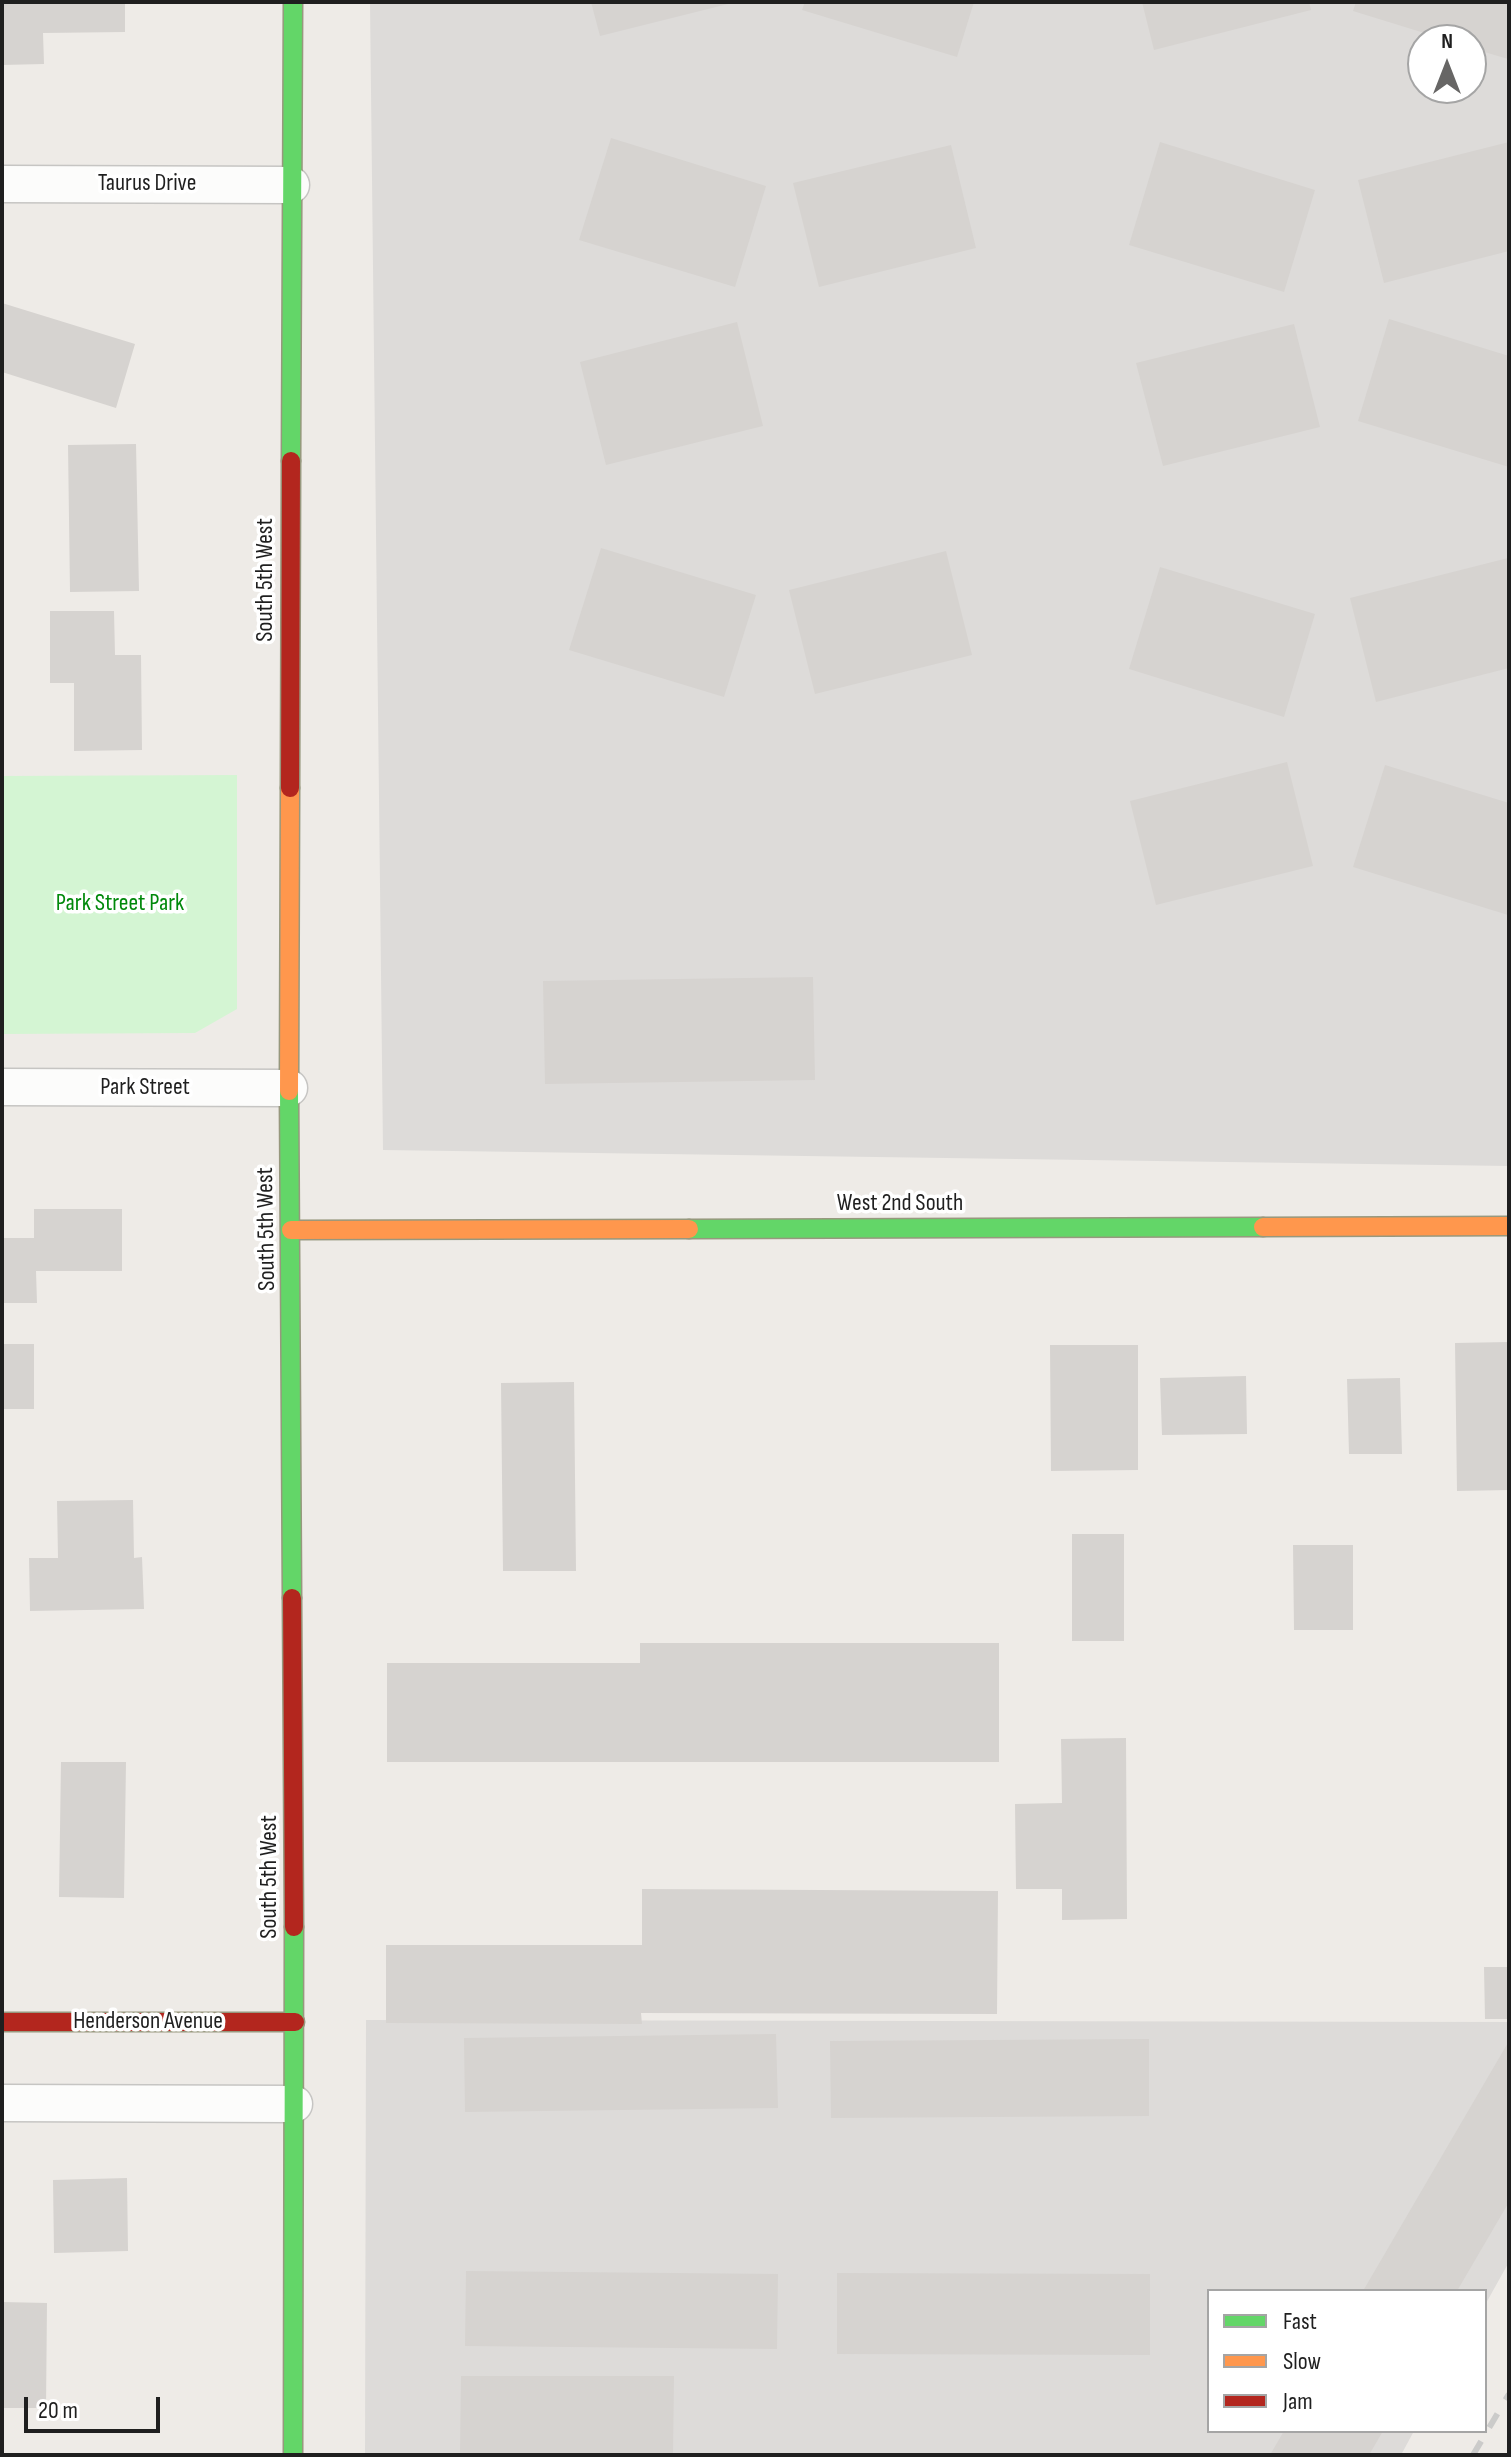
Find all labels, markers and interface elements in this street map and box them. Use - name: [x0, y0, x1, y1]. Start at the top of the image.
- north arrow: [1407, 24, 1487, 104]
- text: N: [1441, 28, 1453, 55]
- street label: Taurus Drive: [98, 170, 196, 198]
- street label: South 5th West: [252, 518, 280, 642]
- park label: Park Street Park: [56, 890, 184, 918]
- street label: Park Street: [100, 1074, 190, 1102]
- street label: South 5th West: [252, 1167, 282, 1291]
- street label: West 2nd South: [837, 1190, 963, 1218]
- street label: South 5th West: [256, 1815, 284, 1939]
- street label: Henderson Avenue: [73, 2008, 223, 2036]
- legend: [1207, 2289, 1487, 2433]
- text: Fast: [1283, 2307, 1317, 2336]
- text: Slow: [1283, 2347, 1321, 2376]
- scale bar: [28, 2381, 164, 2431]
- text: Jam: [1283, 2387, 1313, 2416]
- text: 20 m: [38, 2396, 78, 2425]

